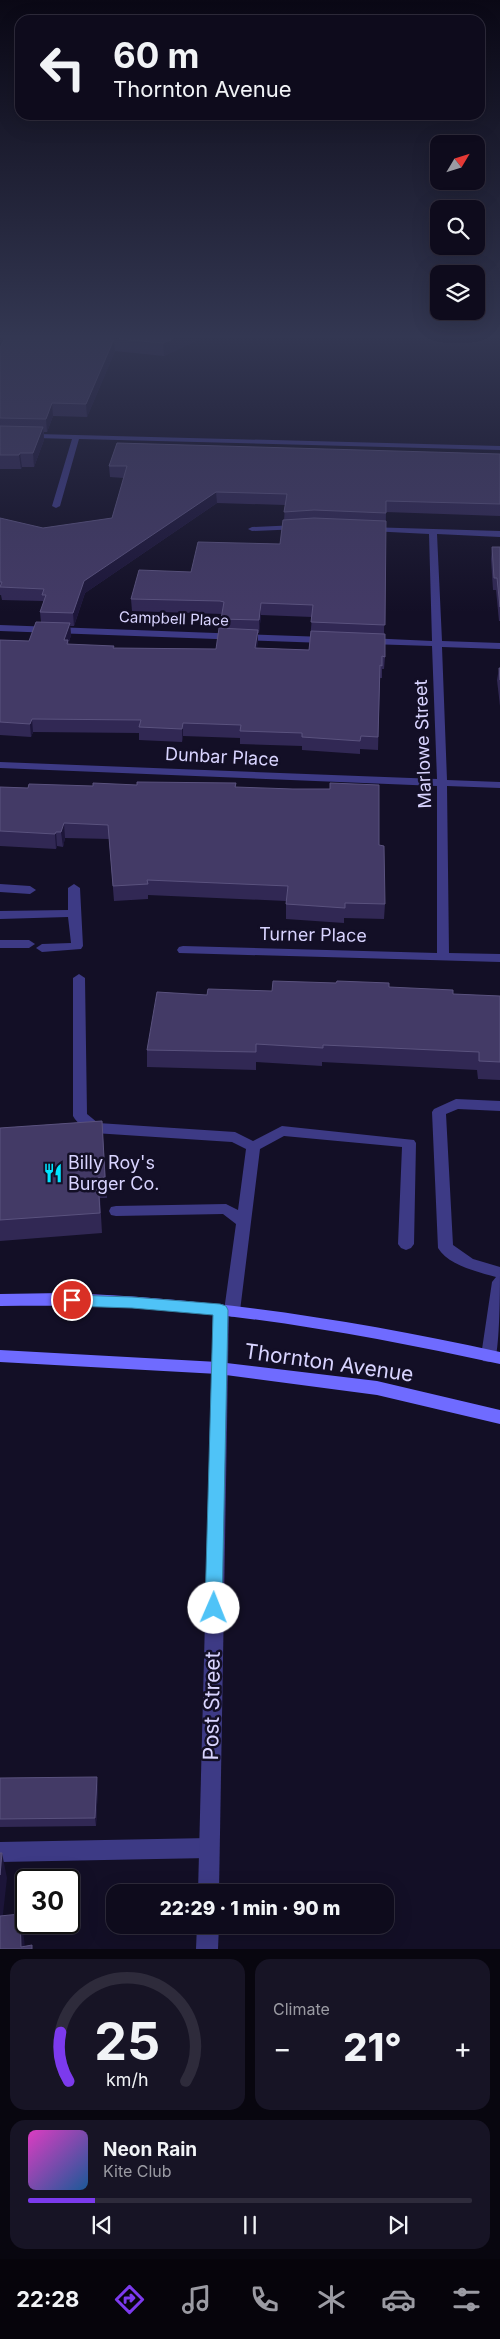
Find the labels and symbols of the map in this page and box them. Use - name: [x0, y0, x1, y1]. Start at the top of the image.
- north arrow: [430, 135, 485, 190]
- street label: Campbell Place: [119, 607, 229, 630]
- street label: Marlowe Street: [410, 679, 435, 809]
- street label: Dunbar Place: [164, 743, 280, 770]
- street label: Turner Place: [259, 923, 367, 946]
- place label: Billy Roy's Burger Co.: [68, 1152, 159, 1194]
- restaurant icon: Billy Roy's Burger Co.: [42, 1162, 64, 1184]
- pin: [51, 1279, 93, 1321]
- street label: Thornton Avenue: [243, 1338, 415, 1387]
- position arrow: [187, 1581, 239, 1633]
- street label: Post Street: [198, 1651, 225, 1761]
- speed limit sign: 30: [15, 1869, 80, 1934]

